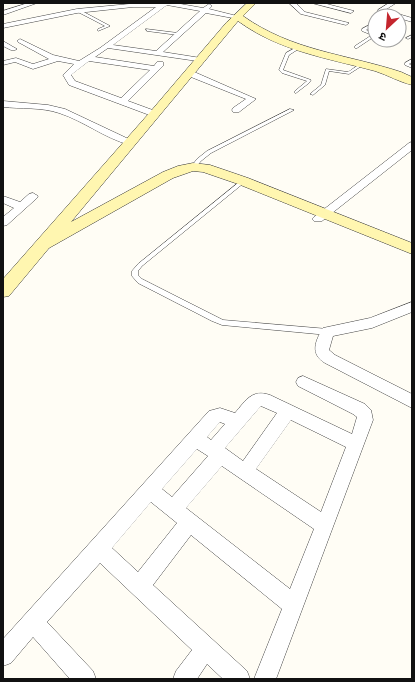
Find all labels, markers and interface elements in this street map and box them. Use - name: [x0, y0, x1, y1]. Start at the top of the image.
- north arrow: [367, 8, 407, 48]
- text: उ: [376, 29, 389, 46]

